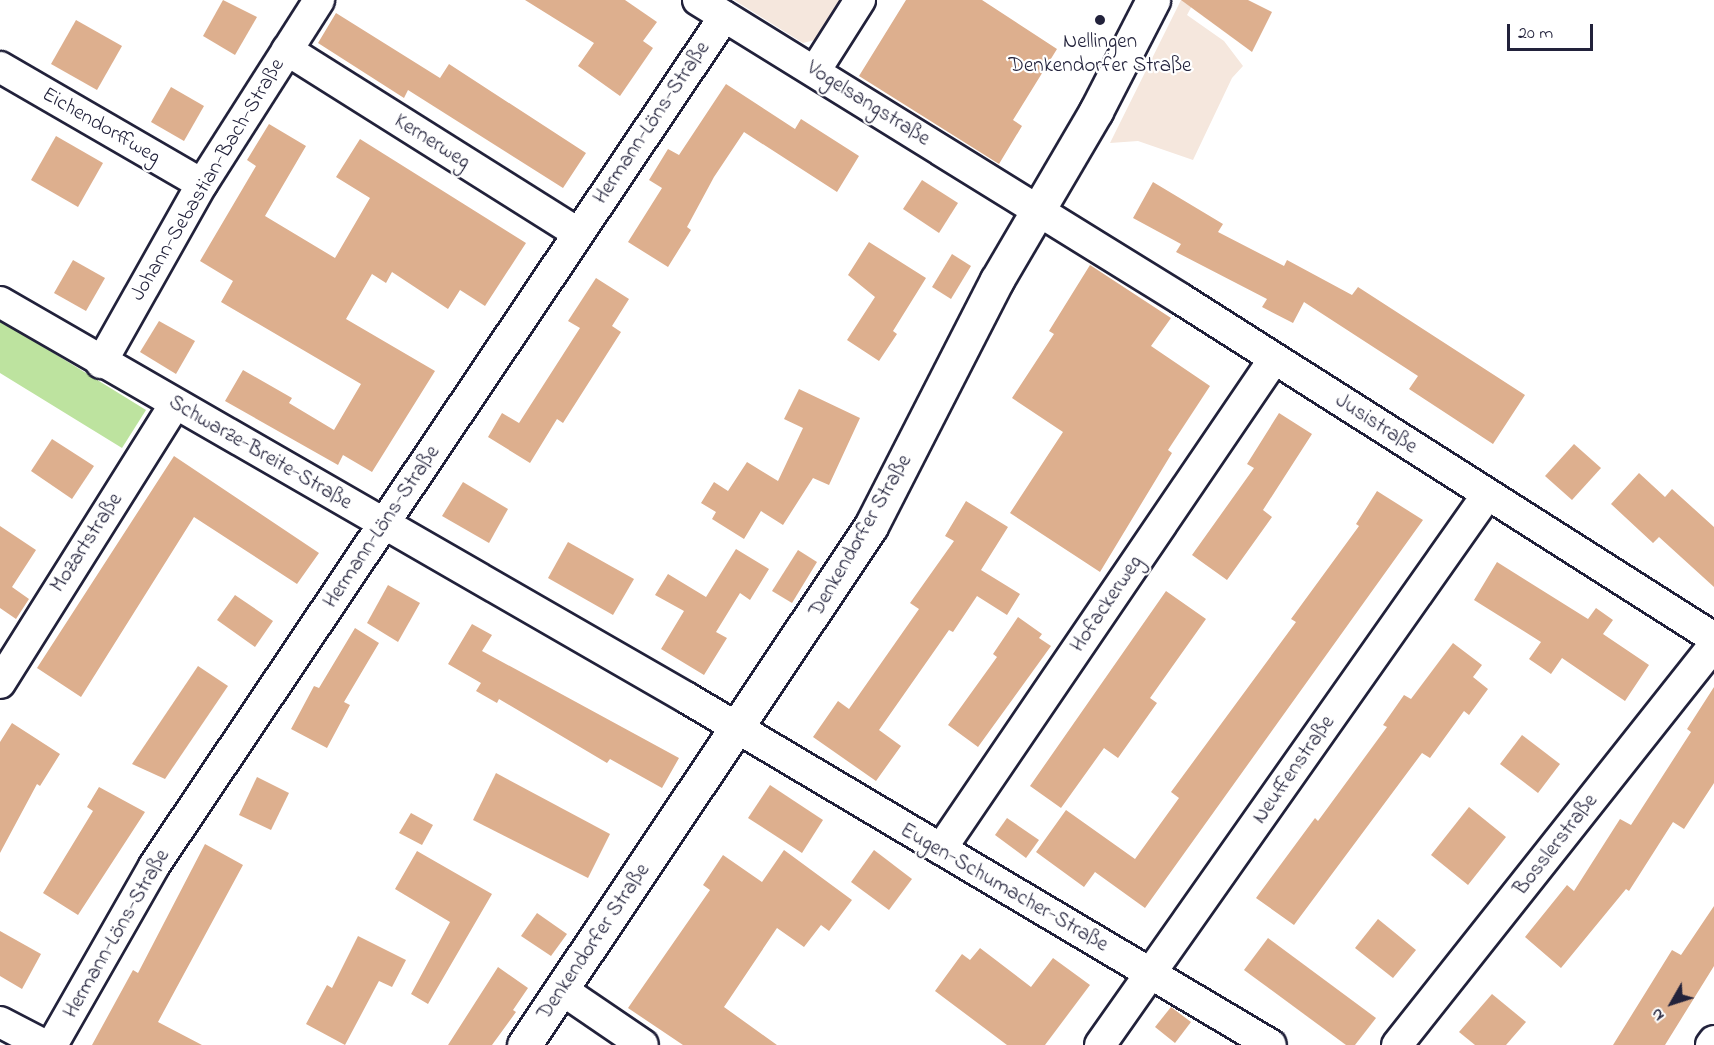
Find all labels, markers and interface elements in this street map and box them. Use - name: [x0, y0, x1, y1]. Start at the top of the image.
- scale bar: [1510, 12, 1596, 50]
- marker: Nellingen Denkendorfer Straße: [1093, 13, 1107, 27]
- text: 20 m: [1518, 21, 1553, 47]
- place label: Nellingen Denkendorfer Straße: [1008, 29, 1192, 79]
- street label: Hermann-Löns-Straße: [588, 37, 716, 209]
- street label: Johann-Sebastian-Bach-Straße: [126, 54, 290, 306]
- street label: Vogelsangstraße: [802, 56, 934, 152]
- street label: Eichendorffweg: [37, 82, 165, 170]
- street label: Kernerweg: [389, 109, 475, 175]
- street label: Jusistraße: [1330, 388, 1422, 460]
- street label: Schwarze-Breite-Straße: [164, 390, 356, 516]
- street label: Hermann-Löns-Straße: [318, 441, 446, 613]
- street label: Denkendorfer Straße: [804, 450, 918, 622]
- street label: Mozartstraße: [46, 489, 128, 597]
- street label: Hofackerweg: [1065, 551, 1149, 657]
- street label: Neuffenstraße: [1247, 711, 1341, 829]
- street label: Bosslerstraße: [1509, 789, 1603, 901]
- street label: Eugen-Schumacher-Straße: [896, 818, 1112, 958]
- street label: Hermann-Löns-Straße: [58, 845, 176, 1023]
- street label: Denkendorfer Straße: [532, 859, 656, 1025]
- north arrow: [1642, 973, 1702, 1033]
- text: N: [1645, 1003, 1671, 1026]

